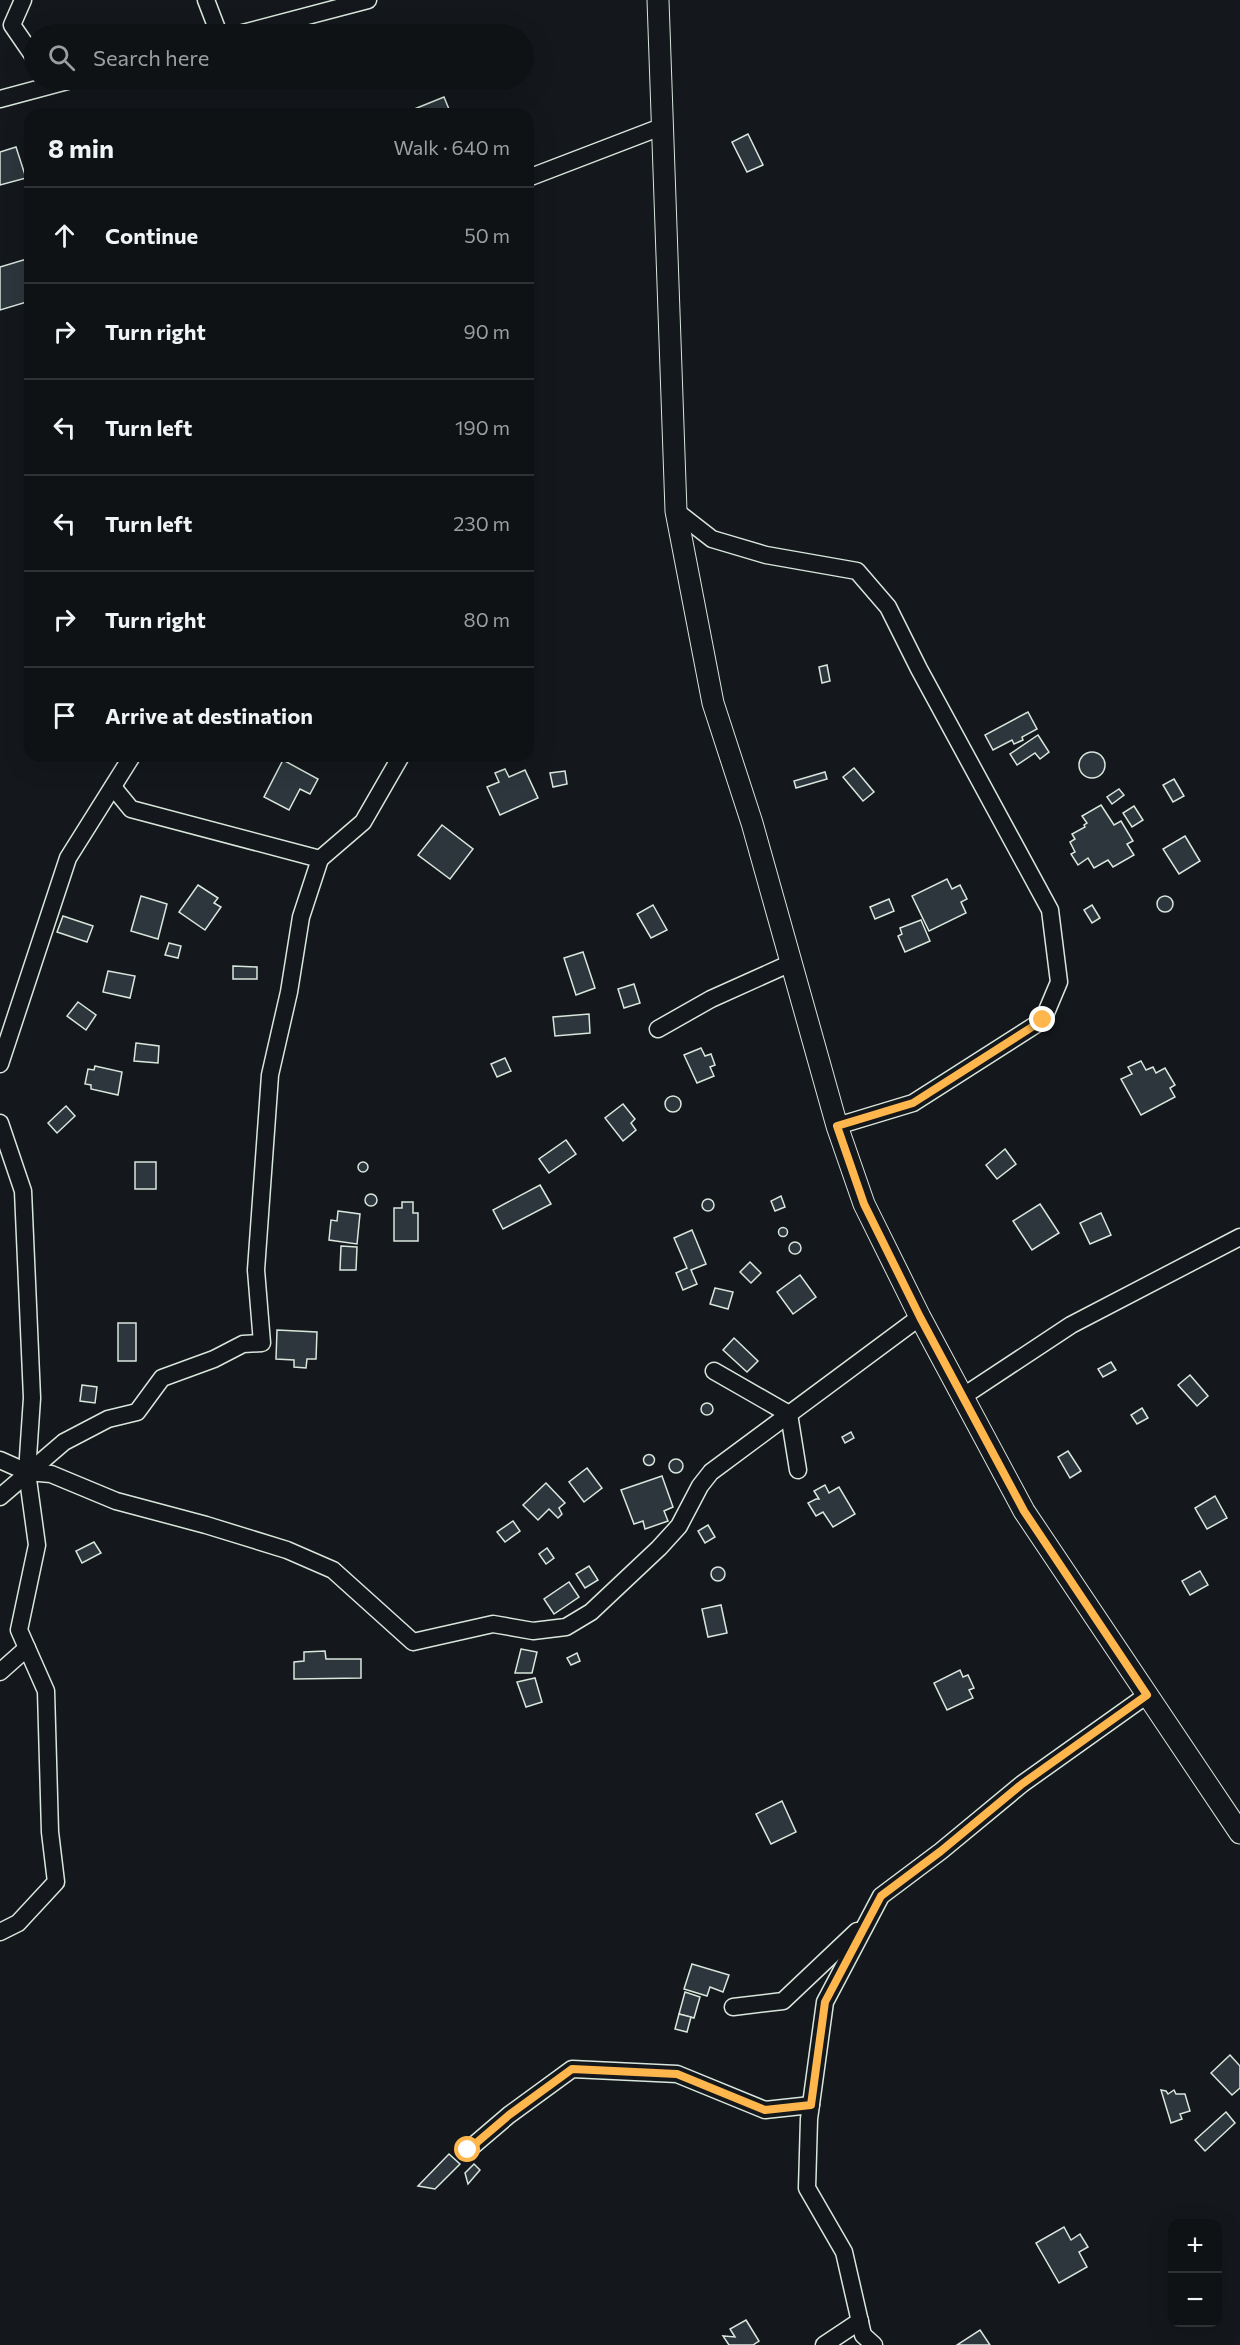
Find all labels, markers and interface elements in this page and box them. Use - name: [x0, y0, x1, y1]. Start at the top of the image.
- search box: [24, 24, 534, 90]
- icon: search: [45, 41, 78, 74]
- text: Search here: [93, 44, 209, 71]
- text: 8 min: [48, 132, 114, 163]
- text: Walk · 640 m: [393, 135, 510, 159]
- icon: ahead: [48, 219, 81, 252]
- text: Continue: [105, 222, 198, 249]
- text: 50 m: [464, 223, 510, 247]
- icon: right: [48, 315, 81, 348]
- text: Turn right: [105, 318, 206, 345]
- text: 90 m: [464, 319, 510, 343]
- icon: left: [48, 411, 81, 444]
- text: Turn left: [105, 414, 192, 441]
- text: 190 m: [455, 415, 510, 439]
- icon: left: [48, 507, 81, 540]
- text: Turn left: [105, 510, 192, 537]
- text: 230 m: [453, 511, 510, 535]
- icon: right: [48, 603, 81, 636]
- text: Turn right: [105, 606, 206, 633]
- text: 80 m: [464, 607, 510, 631]
- icon: arrive: [48, 699, 81, 732]
- text: Arrive at destination: [105, 702, 313, 729]
- route end: [1029, 1006, 1055, 1032]
- route start: [454, 2136, 480, 2162]
- map controls: [1168, 2219, 1222, 2327]
- button: +: [1168, 2219, 1222, 2273]
- button: −: [1168, 2273, 1222, 2327]

